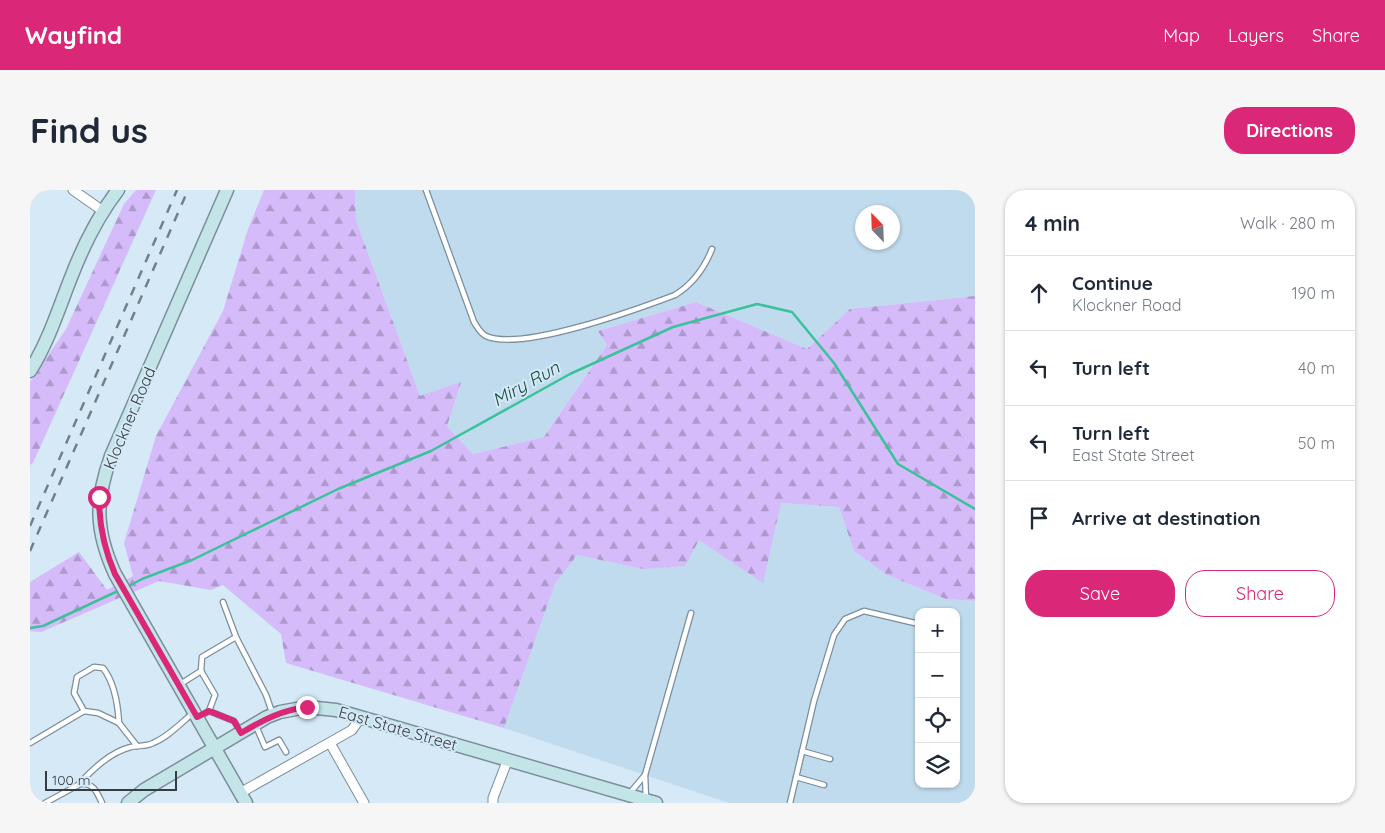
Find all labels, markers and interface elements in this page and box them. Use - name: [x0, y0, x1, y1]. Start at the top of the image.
- text: Wayfind: [25, 20, 122, 50]
- text: Map: [1163, 24, 1200, 47]
- text: Layers: [1228, 24, 1284, 47]
- text: Share: [1312, 24, 1360, 47]
- button: Directions: [1224, 107, 1355, 154]
- text: Find us: [30, 108, 148, 152]
- north arrow: [855, 205, 900, 250]
- text: 4 min: [1025, 210, 1080, 236]
- text: Walk · 280 m: [1240, 213, 1335, 233]
- text: Continue: [1072, 271, 1153, 295]
- icon: ahead: [1025, 279, 1053, 307]
- text: 190 m: [1292, 283, 1335, 303]
- text: Klockner Road: [1072, 295, 1181, 315]
- icon: left: [1025, 354, 1053, 382]
- water label: Miry Run: [488, 355, 564, 411]
- text: Turn left: [1072, 356, 1150, 380]
- text: 40 m: [1298, 358, 1335, 378]
- street label: Klockner Road: [98, 364, 160, 472]
- text: Turn left: [1072, 421, 1150, 445]
- icon: left: [1025, 429, 1053, 457]
- text: 50 m: [1298, 433, 1335, 453]
- text: East State Street: [1072, 445, 1195, 465]
- route start: [88, 486, 111, 509]
- icon: arrive: [1025, 504, 1053, 532]
- text: Arrive at destination: [1072, 506, 1261, 530]
- button: Save: [1025, 570, 1175, 617]
- button: Share: [1185, 570, 1335, 617]
- map controls: [915, 608, 960, 788]
- button: +: [915, 608, 960, 653]
- button: −: [915, 653, 960, 698]
- route end: [296, 696, 319, 719]
- button: locate: [915, 698, 960, 743]
- street label: East State Street: [336, 701, 460, 755]
- button: layers: [915, 743, 960, 788]
- scale bar: [45, 768, 178, 791]
- text: 100 m: [52, 771, 90, 789]

